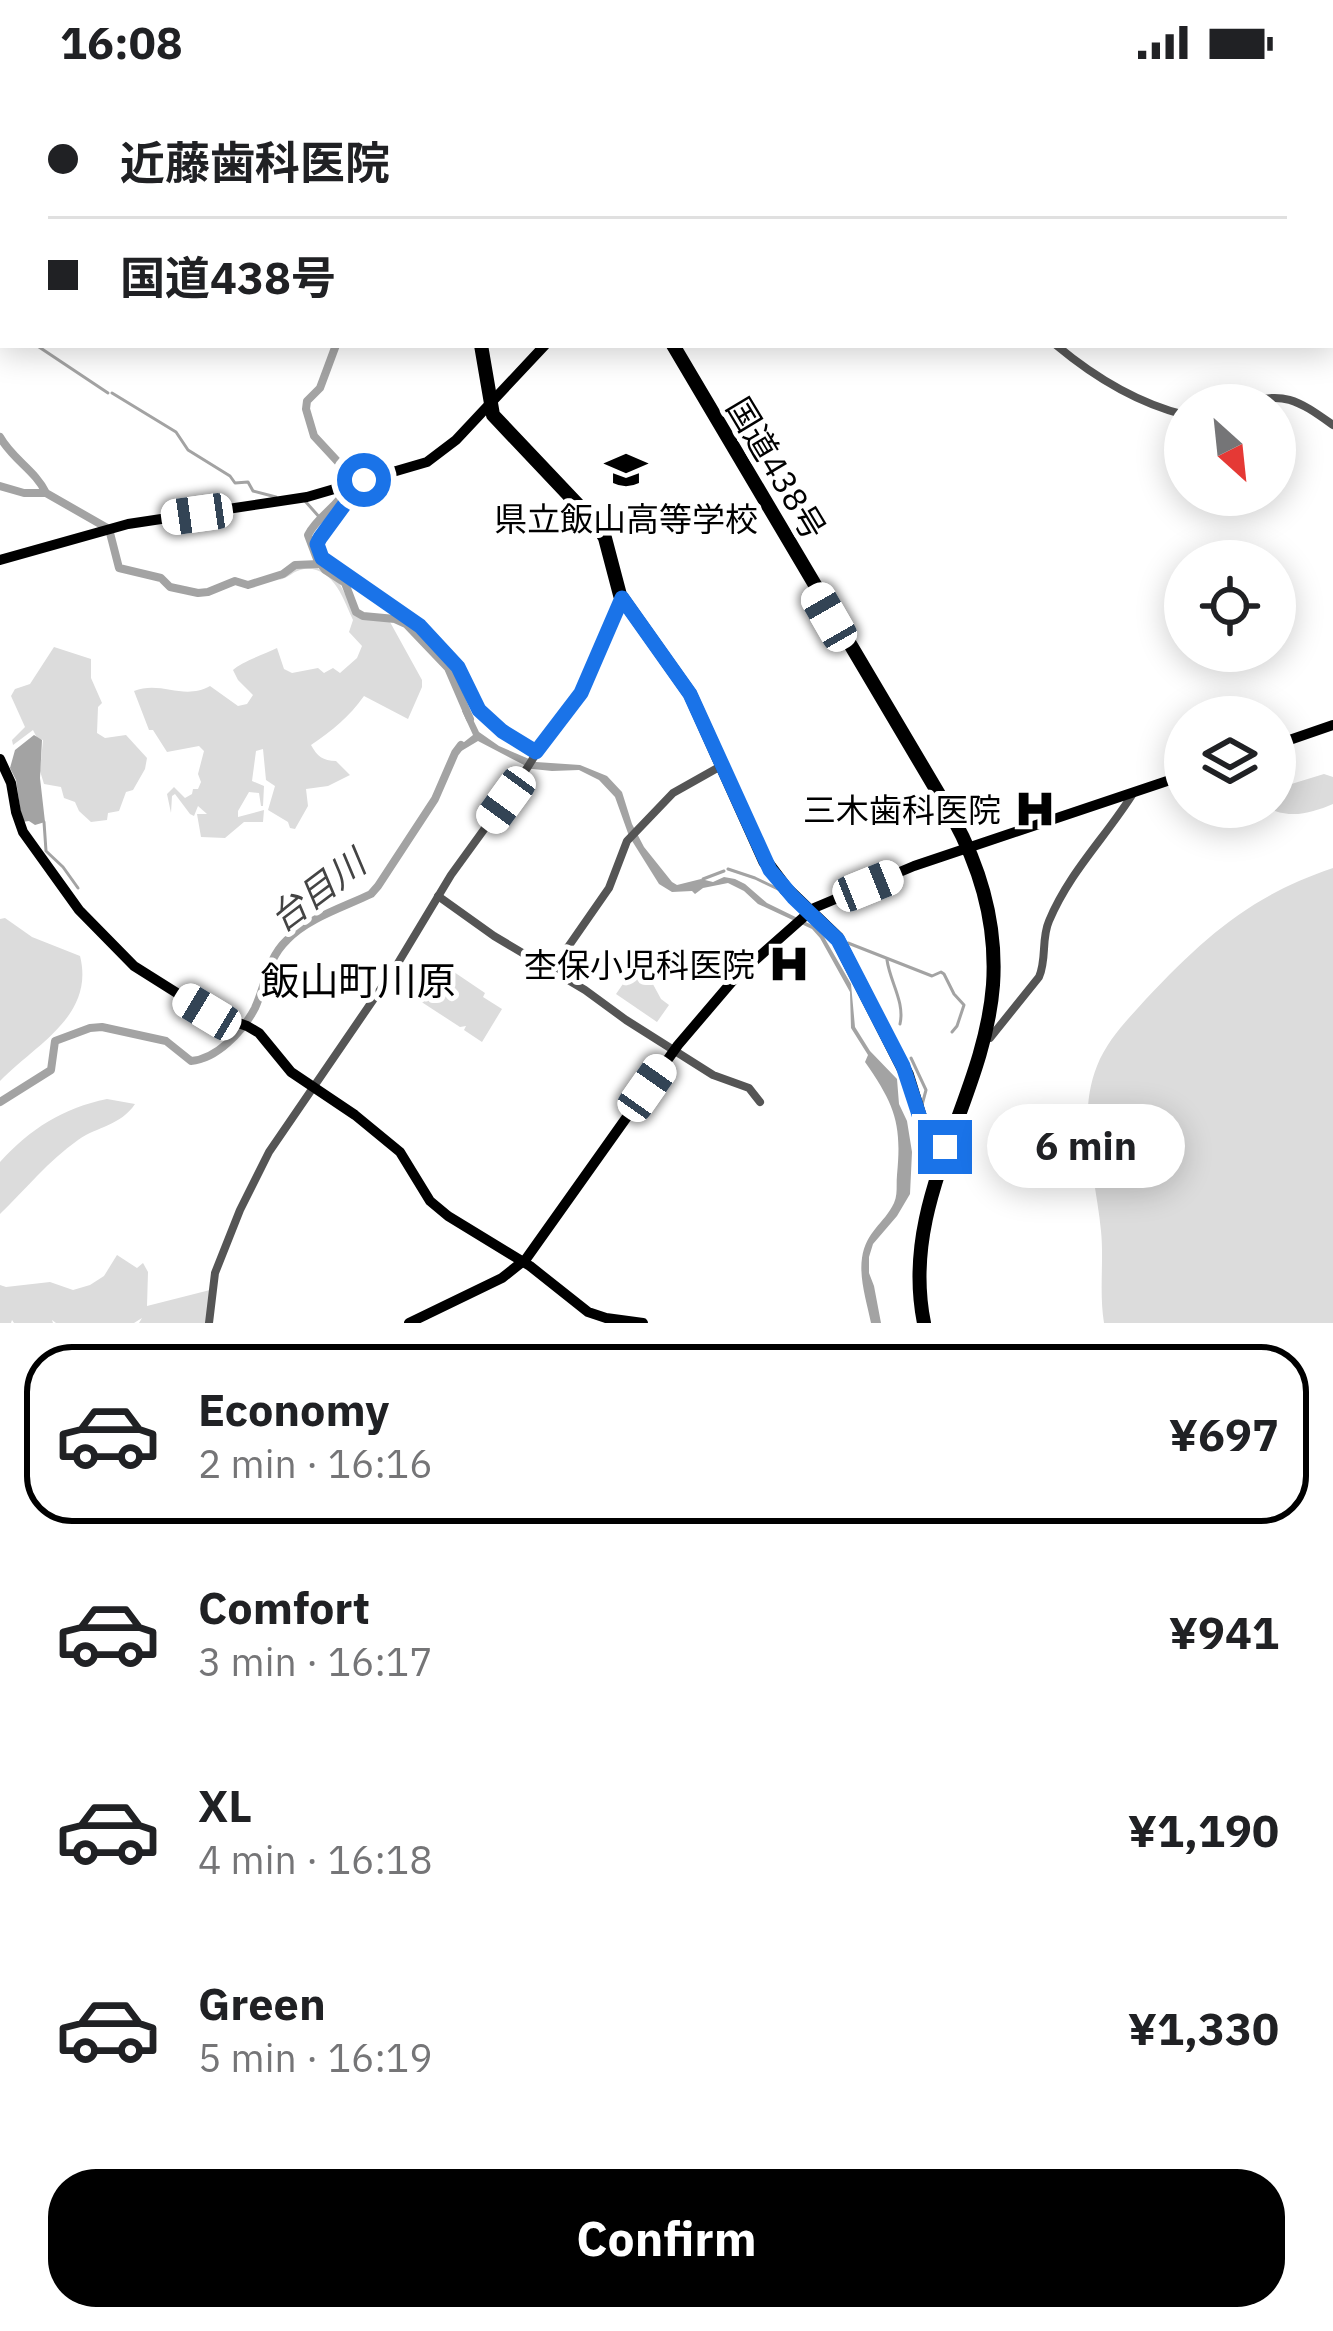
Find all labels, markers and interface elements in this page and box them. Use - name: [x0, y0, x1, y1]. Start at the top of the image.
- text: 16:08: [60, 13, 183, 71]
- text: 近藤歯科医院: [120, 133, 390, 191]
- text: 国道438号: [120, 248, 336, 306]
- north arrow: [1164, 384, 1296, 516]
- map controls: [1164, 384, 1296, 828]
- street label: 国道438号: [718, 389, 836, 547]
- school or university icon: 県立飯山高等学校: [603, 447, 649, 493]
- route start: [337, 453, 391, 507]
- car: [159, 491, 235, 537]
- place label: 県立飯山高等学校: [494, 497, 758, 540]
- button: locate: [1164, 540, 1296, 672]
- car: [795, 577, 863, 657]
- button: layers: [1164, 696, 1296, 828]
- car: [470, 760, 542, 840]
- hospital icon: 三木歯科医院: [1012, 786, 1058, 832]
- place label: 三木歯科医院: [803, 788, 1001, 831]
- water label: 台目川: [260, 836, 377, 941]
- car: [828, 856, 908, 916]
- hospital icon: 杢保小児科医院: [766, 941, 812, 987]
- place label: 杢保小児科医院: [524, 943, 755, 986]
- district label: 飯山町川原: [260, 955, 456, 1006]
- car: [167, 978, 247, 1046]
- car: [612, 1048, 682, 1128]
- callout: 6 min: [987, 1105, 1185, 1189]
- route end: [918, 1120, 972, 1174]
- text: 6 min: [1035, 1120, 1137, 1171]
- icon: car: [54, 1380, 162, 1488]
- text: Economy: [198, 1380, 389, 1438]
- text: ¥697: [1169, 1405, 1279, 1463]
- text: 2 min · 16:16: [198, 1438, 433, 1489]
- icon: car: [54, 1578, 162, 1686]
- text: Comfort: [198, 1578, 370, 1636]
- text: ¥941: [1169, 1603, 1279, 1661]
- text: 3 min · 16:17: [198, 1636, 433, 1687]
- icon: car: [54, 1776, 162, 1884]
- text: XL: [198, 1776, 252, 1834]
- text: ¥1,190: [1128, 1801, 1279, 1859]
- text: 4 min · 16:18: [198, 1834, 433, 1885]
- icon: car: [54, 1974, 162, 2082]
- text: Green: [198, 1974, 326, 2032]
- text: ¥1,330: [1128, 1999, 1279, 2057]
- text: 5 min · 16:19: [198, 2032, 433, 2083]
- button: Confirm: [48, 2169, 1285, 2307]

